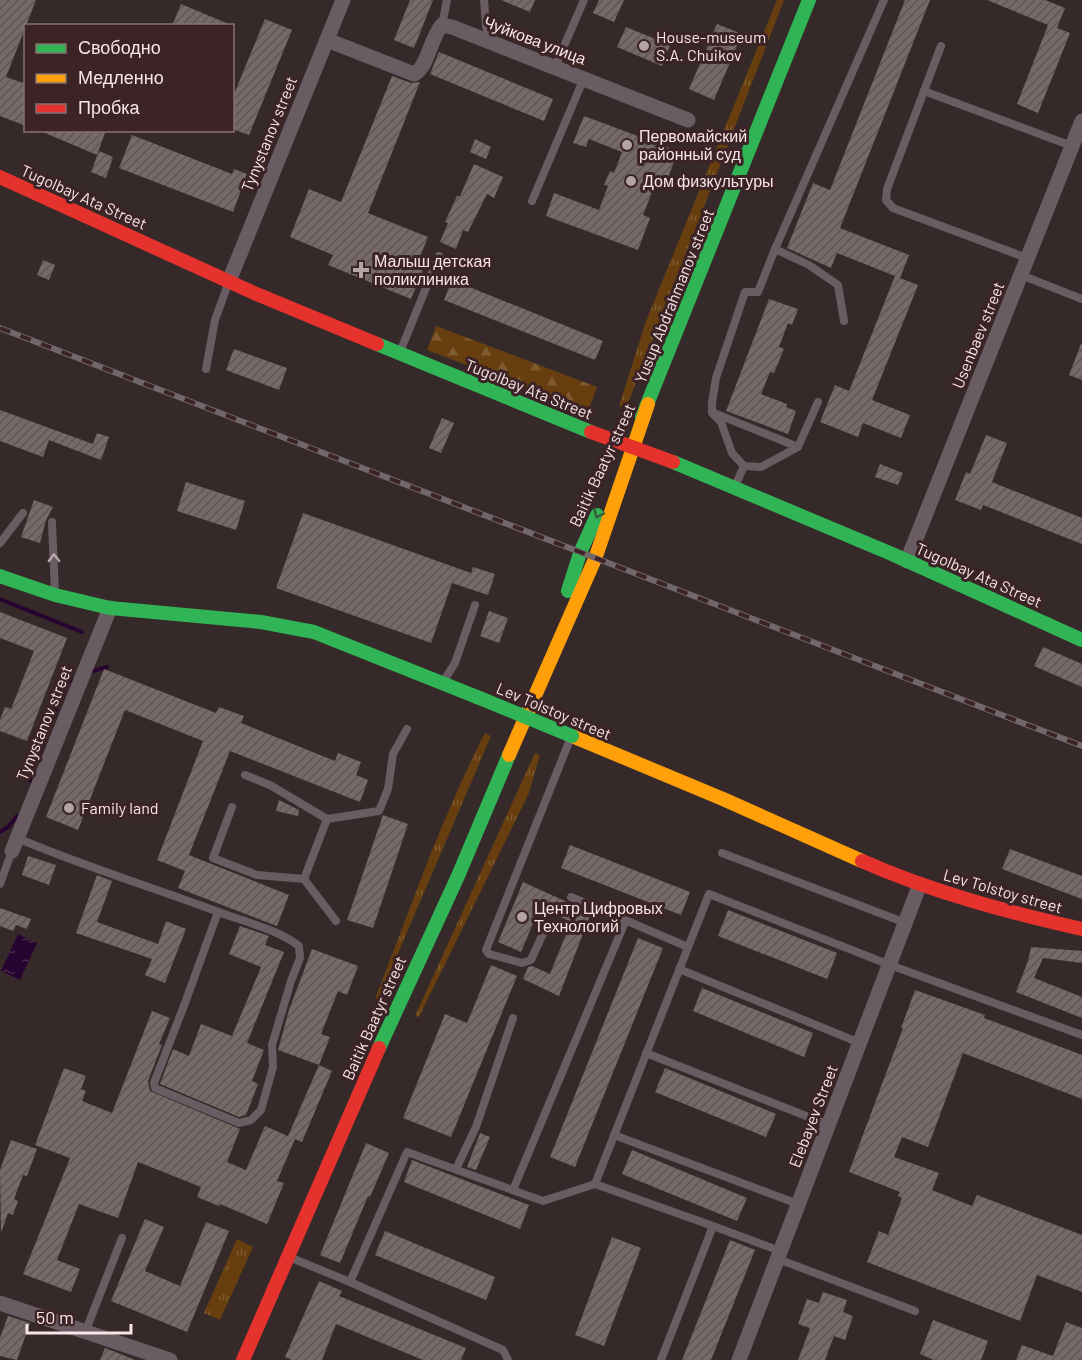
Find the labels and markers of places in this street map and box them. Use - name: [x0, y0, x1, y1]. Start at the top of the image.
- place label: House-museum S.A. Chuikov: [656, 27, 766, 64]
- marker: House-museum S.A. Chuikov: [637, 39, 651, 53]
- place label: Первомайский районный суд: [639, 126, 747, 163]
- marker: Первомайский районный суд: [620, 138, 634, 152]
- place label: Дом физкультуры: [643, 171, 774, 190]
- marker: Дом физкультуры: [624, 174, 638, 188]
- place label: Малыш детская поликлиника: [374, 251, 491, 288]
- marker: Малыш детская поликлиника: [352, 261, 370, 279]
- place label: Family land: [81, 798, 158, 817]
- marker: Family land: [62, 801, 76, 815]
- place label: Центр Цифровых Технологий: [534, 898, 663, 935]
- marker: Центр Цифровых Технологий: [515, 910, 529, 924]

